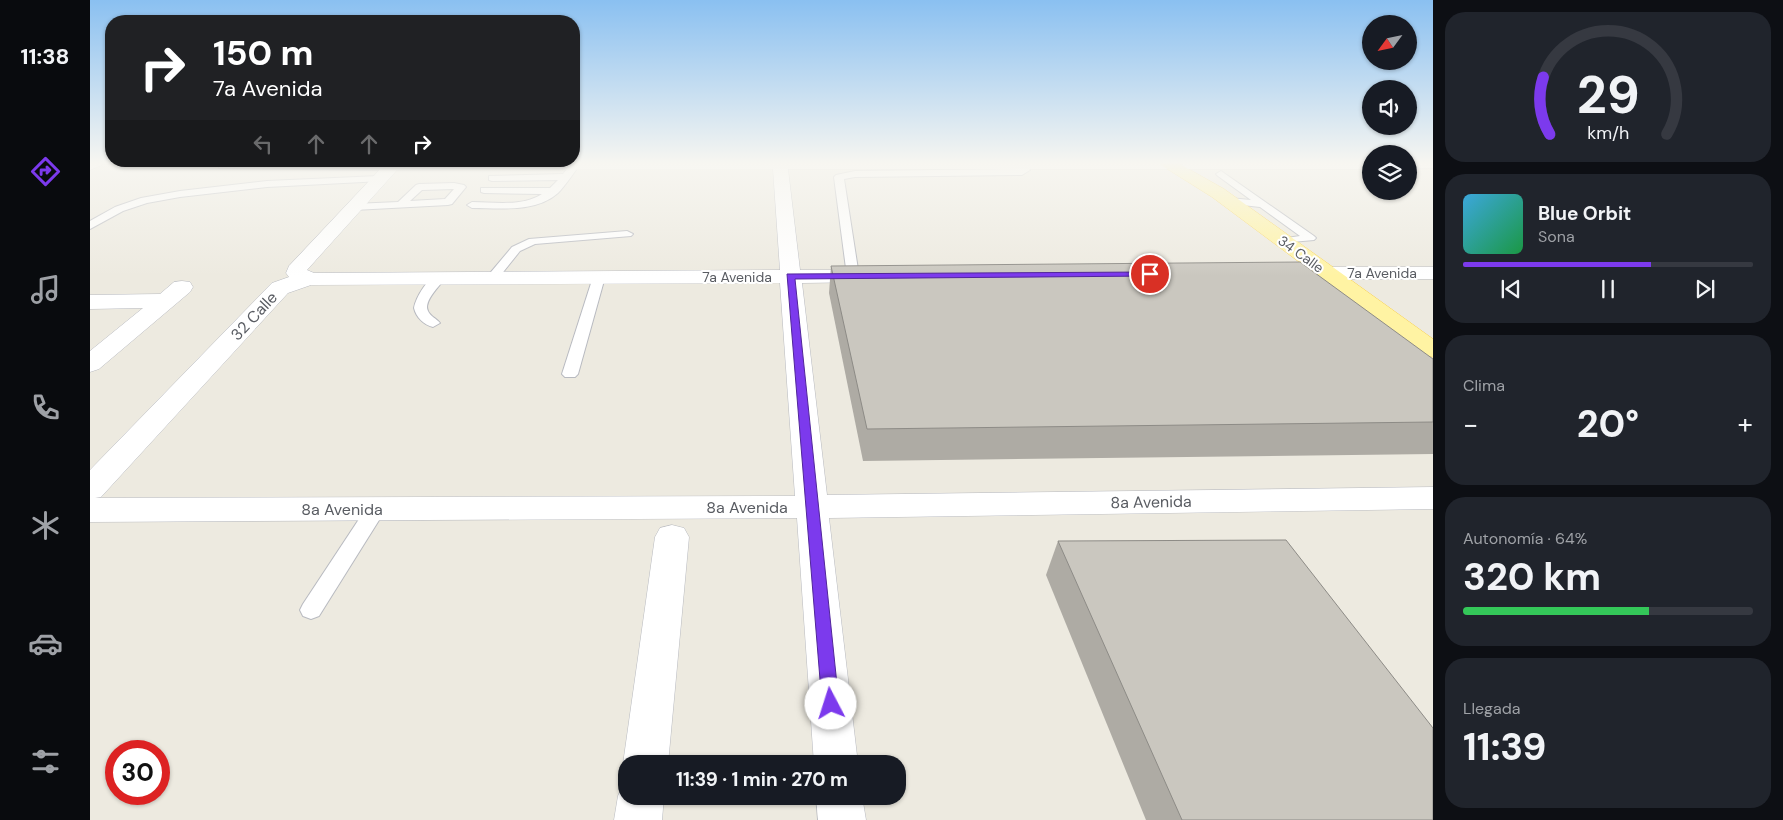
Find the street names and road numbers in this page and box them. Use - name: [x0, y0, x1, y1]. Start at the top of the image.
- street label: 34 Calle: [1275, 231, 1327, 277]
- street label: 7a Avenida: [1347, 264, 1417, 282]
- street label: 7a Avenida: [702, 268, 772, 286]
- street label: 32 Calle: [226, 287, 282, 345]
- street label: 8a Avenida: [1110, 491, 1192, 513]
- street label: 8a Avenida: [706, 497, 788, 518]
- street label: 8a Avenida: [301, 499, 383, 520]

